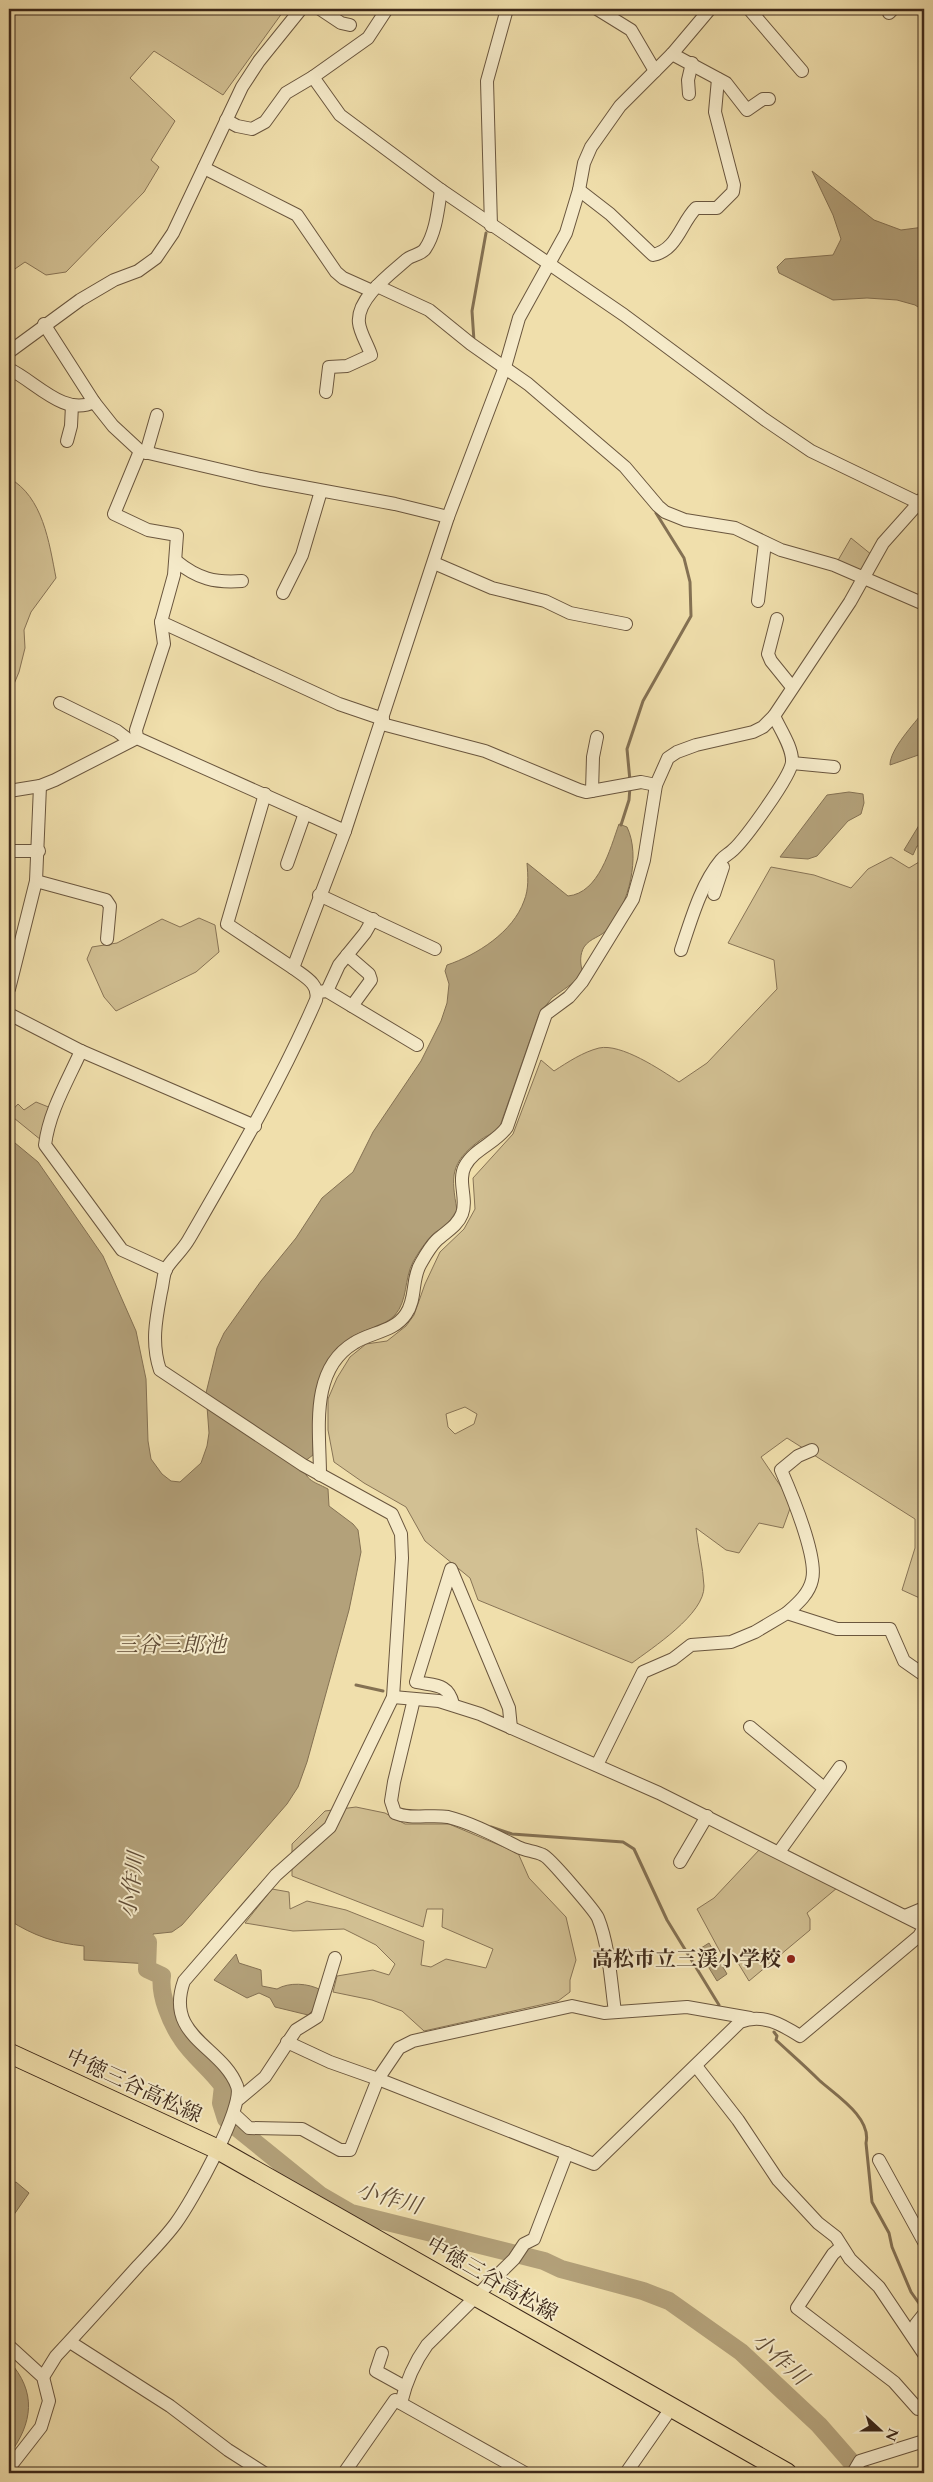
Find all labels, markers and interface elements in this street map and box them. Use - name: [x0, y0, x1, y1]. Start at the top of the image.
- water label: 三谷三郎池: [116, 1630, 229, 1660]
- water label: 小作川: [113, 1848, 152, 1920]
- place label: 高松市立三渓小学校: [592, 1945, 781, 1974]
- marker: 高松市立三渓小学校: [785, 1953, 797, 1965]
- street label: 中徳三谷高松線: [61, 2042, 207, 2130]
- water label: 小作川: [353, 2174, 427, 2222]
- street label: 中徳三谷高松線: [421, 2230, 563, 2328]
- water label: 小作川: [745, 2326, 816, 2394]
- north arrow: [856, 2404, 906, 2454]
- text: N: [881, 2425, 903, 2444]

